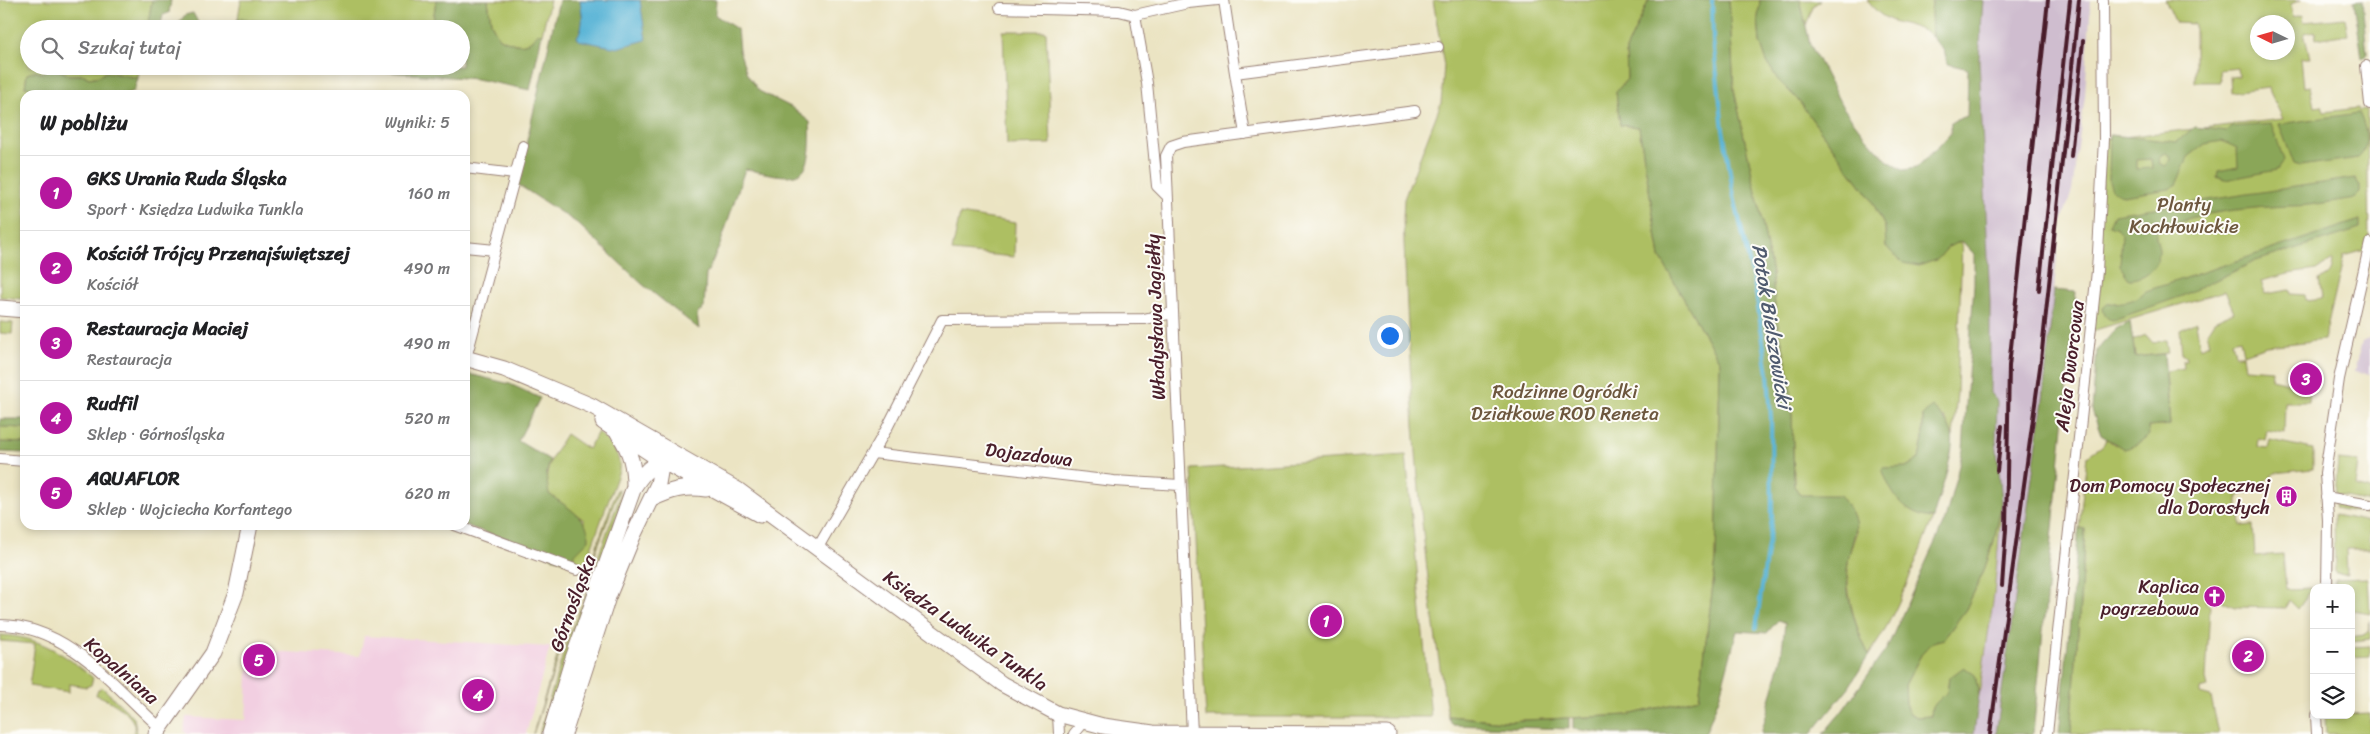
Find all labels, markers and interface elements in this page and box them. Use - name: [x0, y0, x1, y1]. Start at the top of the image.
- north arrow: [2250, 15, 2295, 60]
- search box: [20, 20, 470, 75]
- text: Szukaj tutaj: [78, 31, 181, 64]
- icon: search: [38, 34, 66, 62]
- text: W pobliżu: [40, 104, 128, 142]
- text: Wyniki: 5: [385, 108, 450, 137]
- text: GKS Urania Ruda Śląska: [87, 162, 287, 195]
- text: 1: [53, 179, 59, 208]
- text: 160 m: [407, 179, 450, 208]
- park label: Planty Kochłowickie: [2129, 188, 2239, 243]
- text: Sport · Księdza Ludwika Tunkla: [87, 195, 304, 224]
- street label: Władysława Jagiełły: [1136, 233, 1175, 401]
- text: Kościół Trójcy Przenajświętszej: [87, 237, 350, 270]
- water label: Potok Bielszowicki: [1741, 242, 1802, 415]
- text: 2: [51, 254, 61, 283]
- text: 490 m: [404, 254, 450, 283]
- text: Kościół: [87, 270, 138, 299]
- street label: Aleja Dworcowa: [2045, 298, 2094, 434]
- text: Restauracja Maciej: [87, 312, 248, 345]
- your location: [1377, 323, 1403, 349]
- text: 3: [52, 329, 60, 358]
- text: 490 m: [404, 329, 450, 358]
- text: Restauracja: [87, 345, 172, 374]
- pin: 3: [2290, 360, 2322, 398]
- park label: Rodzinne Ogródki Działkowe ROD Reneta: [1471, 375, 1659, 430]
- text: Rudfil: [87, 387, 138, 420]
- text: 4: [51, 404, 61, 433]
- text: 520 m: [404, 404, 450, 433]
- text: Sklep · Górnośląska: [87, 420, 225, 449]
- street label: Dojazdowa: [983, 433, 1075, 476]
- text: AQUAFLOR: [87, 462, 180, 495]
- place label: Dom Pomocy Społecznej dla Dorosłych: [2069, 469, 2271, 524]
- text: 5: [51, 479, 61, 508]
- text: 620 m: [405, 479, 450, 508]
- building icon: Dom Pomocy Społecznej dla Dorosłych: [2274, 484, 2298, 508]
- text: Sklep · Wojciecha Korfantego: [87, 495, 292, 524]
- street label: Górnośląska: [540, 550, 605, 656]
- street label: Księdza Ludwika Tunkla: [876, 561, 1055, 700]
- place label: Kaplica pogrzebowa: [2100, 570, 2199, 625]
- map controls: [2310, 584, 2355, 719]
- button: +: [2310, 584, 2355, 629]
- church icon: Kaplica pogrzebowa: [2203, 585, 2227, 609]
- pin: 1: [1310, 602, 1342, 640]
- street label: Kopalniana: [76, 628, 167, 713]
- button: −: [2310, 629, 2355, 674]
- pin: 2: [2232, 637, 2264, 675]
- pin: 5: [243, 641, 275, 679]
- button: layers: [2310, 674, 2355, 719]
- pin: 4: [462, 676, 494, 714]

